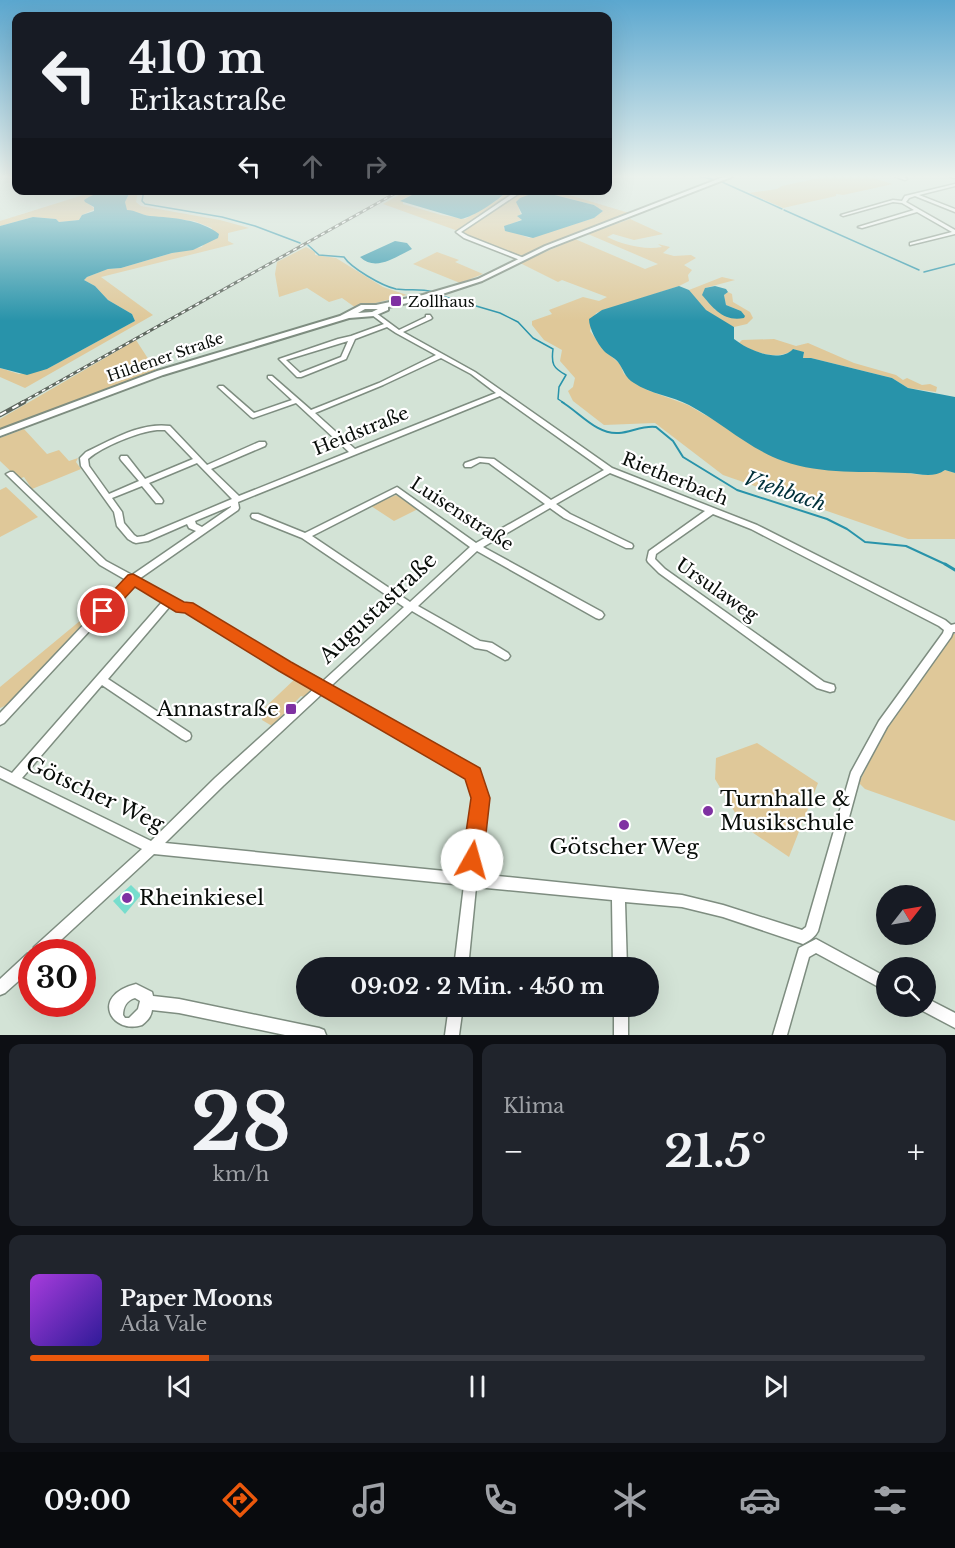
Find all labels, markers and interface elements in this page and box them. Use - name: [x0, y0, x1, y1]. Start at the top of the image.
- text: 410 m: [129, 32, 265, 84]
- icon: left: [30, 36, 108, 114]
- text: Erikastraße: [129, 84, 287, 117]
- icon: left: [233, 150, 266, 183]
- icon: ahead: [296, 150, 329, 183]
- icon: right: [359, 150, 392, 183]
- place label: Zollhaus: [408, 292, 475, 311]
- marker: Zollhaus: [389, 294, 403, 308]
- street label: Hildener Straße: [104, 328, 226, 386]
- street label: Heidstraße: [310, 402, 412, 460]
- street label: Rietherbach: [619, 448, 731, 510]
- water label: Viehbach: [741, 466, 829, 516]
- street label: Luisenstraße: [406, 473, 518, 555]
- street label: Augustastraße: [313, 547, 442, 670]
- street label: Ursulaweg: [672, 554, 763, 626]
- pin: [77, 585, 128, 636]
- icon: arrive: [86, 594, 119, 627]
- place label: Annastraße: [156, 696, 279, 722]
- marker: Annastraße: [284, 702, 298, 716]
- street label: Götscher Weg: [22, 751, 169, 838]
- place label: Turnhalle & Musikschule: [720, 786, 854, 836]
- marker: Turnhalle & Musikschule: [701, 804, 715, 818]
- marker: Götscher Weg: [617, 818, 631, 832]
- position arrow: [440, 828, 504, 892]
- place label: Götscher Weg: [549, 834, 699, 860]
- place label: Rheinkiesel: [139, 885, 264, 911]
- north arrow: [876, 885, 936, 945]
- map controls: [876, 885, 936, 1017]
- marker: Rheinkiesel: [120, 891, 134, 905]
- speed limit sign: 30: [18, 939, 96, 1017]
- button: search: [876, 957, 936, 1017]
- text: 09:02 · 2 Min. · 450 m: [351, 973, 604, 1000]
- text: 28: [191, 1074, 291, 1171]
- text: Klima: [503, 1094, 564, 1118]
- text: 21.5°: [664, 1123, 767, 1179]
- text: −: [503, 1131, 524, 1172]
- text: +: [907, 1131, 925, 1172]
- text: km/h: [213, 1162, 269, 1186]
- text: Paper Moons: [120, 1285, 273, 1312]
- text: Ada Vale: [120, 1312, 207, 1336]
- icon: previous: [163, 1370, 196, 1403]
- icon: pause: [461, 1370, 494, 1403]
- icon: next: [759, 1370, 792, 1403]
- icon: directions: [219, 1479, 261, 1521]
- icon: music: [349, 1479, 391, 1521]
- icon: phone: [479, 1479, 521, 1521]
- icon: climate: [609, 1479, 651, 1521]
- icon: car: [739, 1479, 781, 1521]
- icon: filters: [869, 1479, 911, 1521]
- text: 09:00: [44, 1484, 131, 1517]

